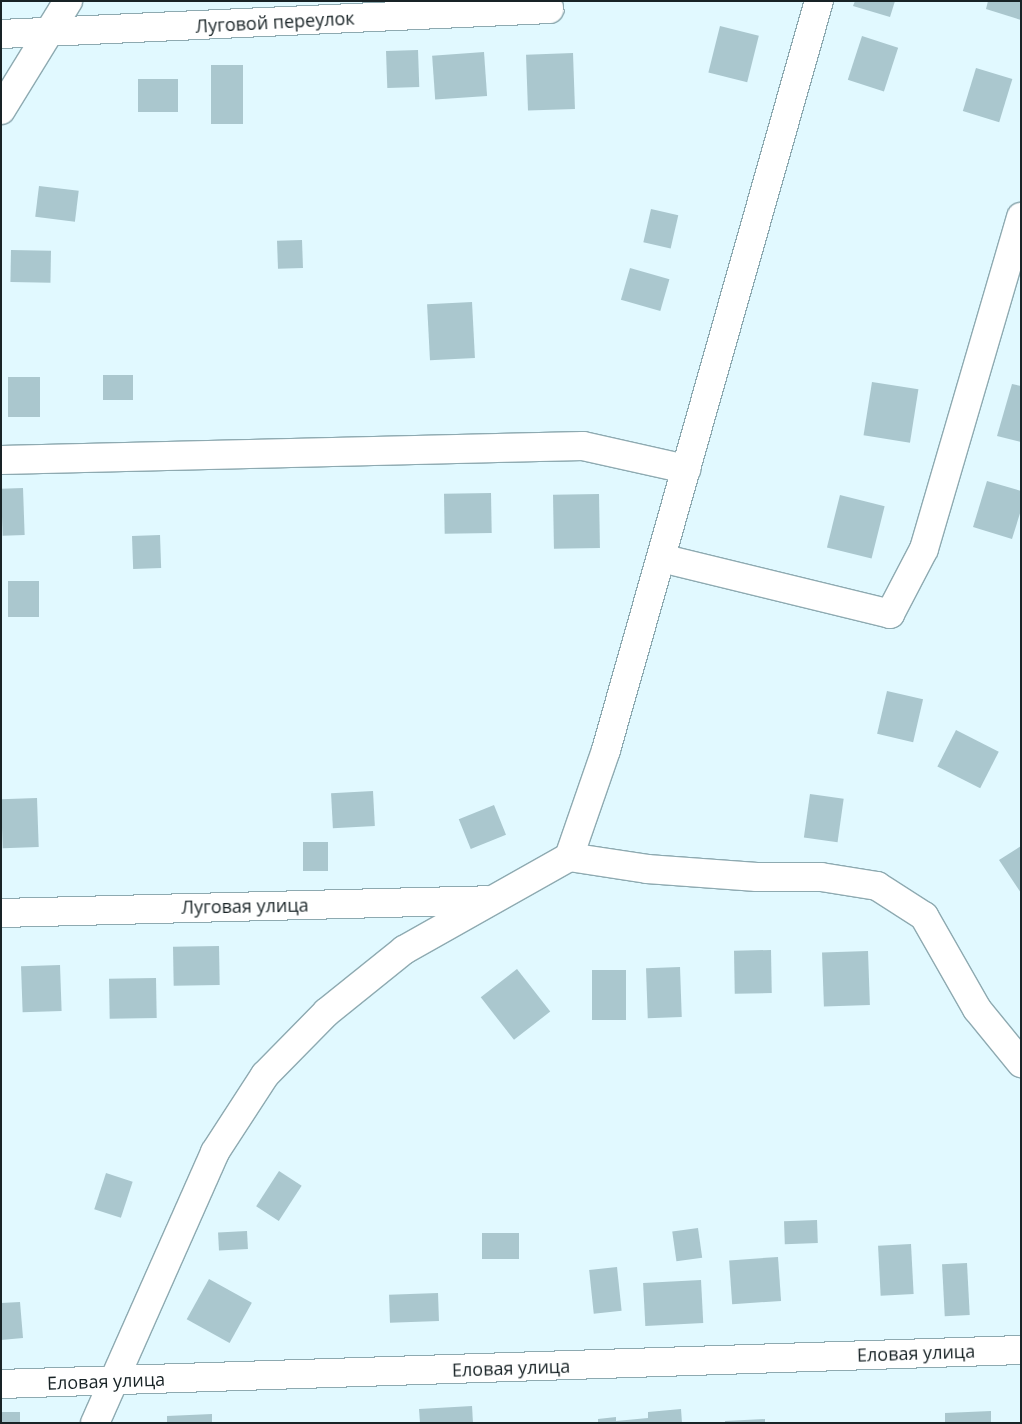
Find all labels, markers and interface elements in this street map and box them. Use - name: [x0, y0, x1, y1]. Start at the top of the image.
- street label: Луговой переулок: [195, 7, 355, 37]
- street label: Луговая улица: [181, 894, 309, 918]
- street label: Еловая улица: [857, 1340, 975, 1366]
- street label: Еловая улица: [452, 1355, 570, 1381]
- street label: Еловая улица: [47, 1368, 165, 1394]

